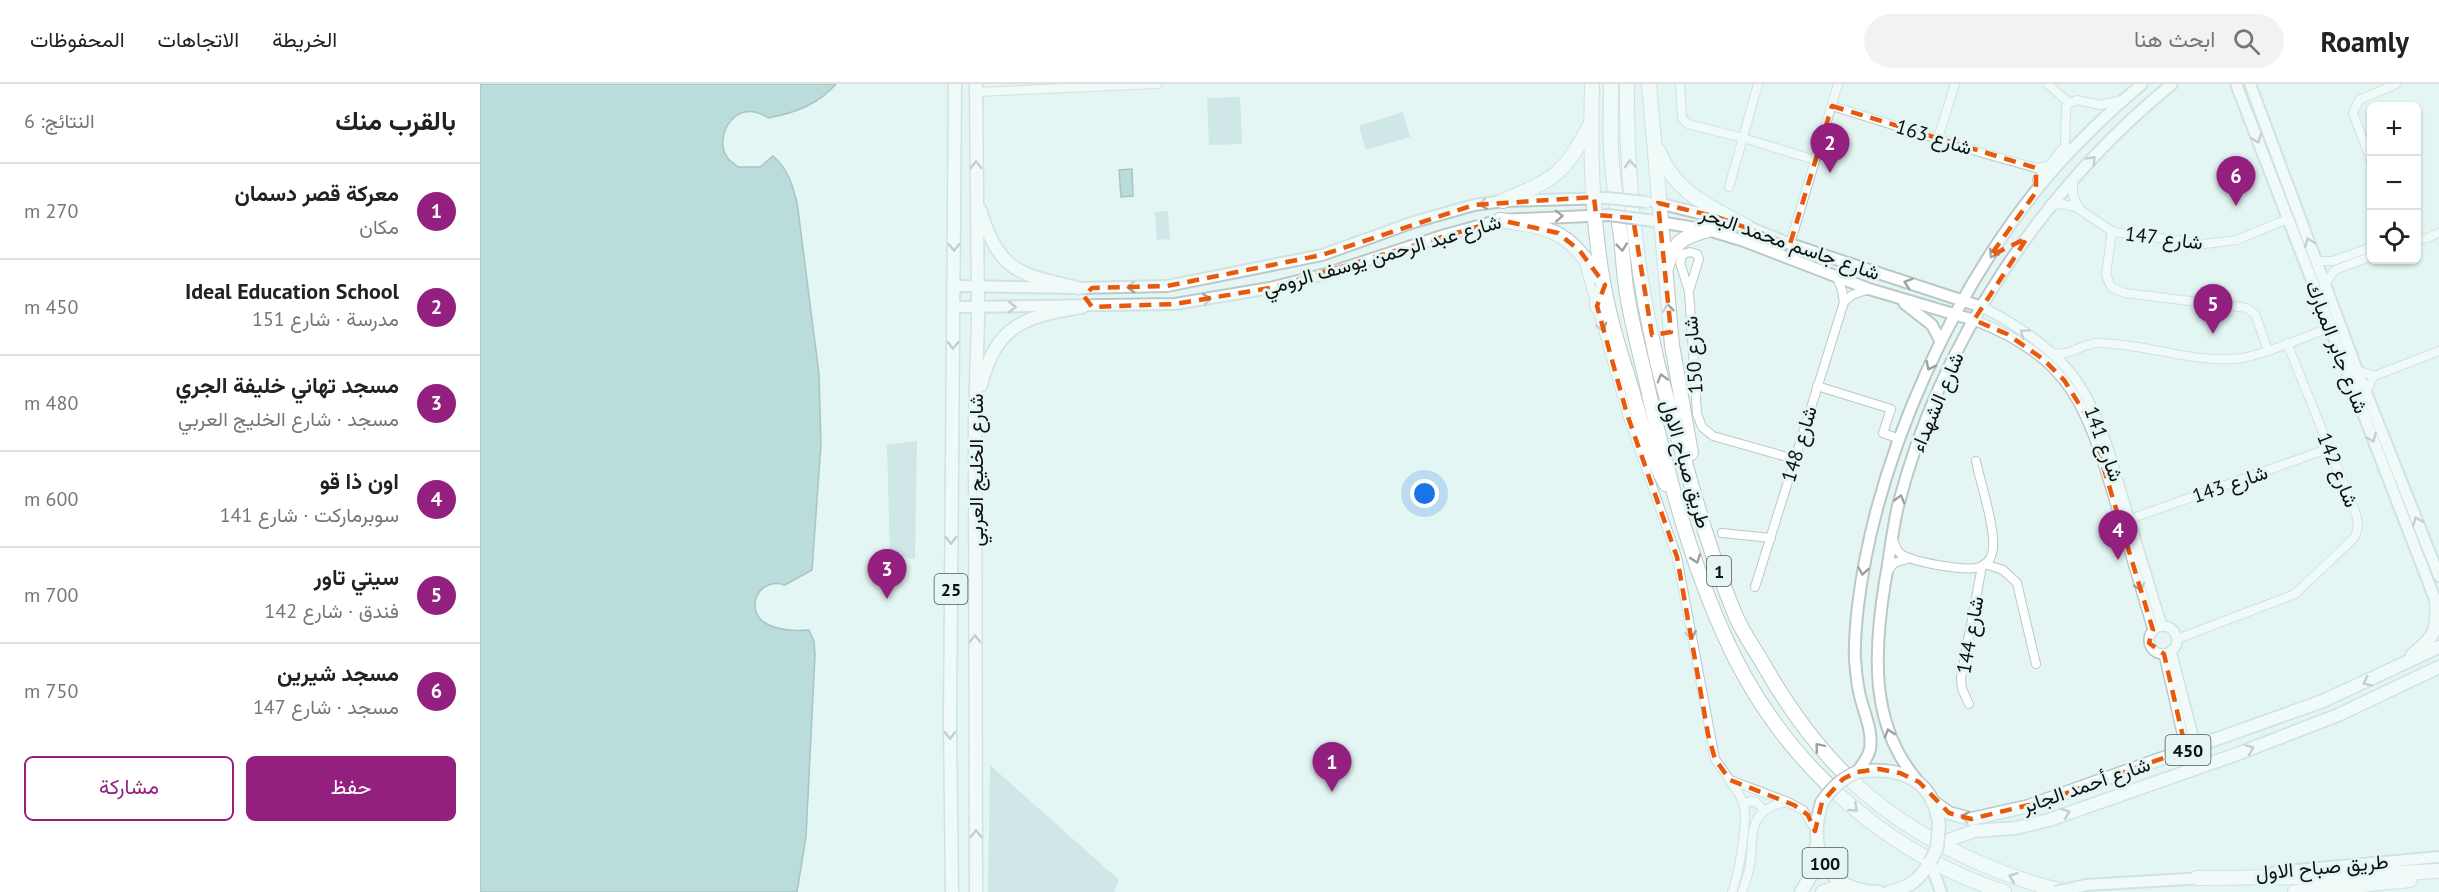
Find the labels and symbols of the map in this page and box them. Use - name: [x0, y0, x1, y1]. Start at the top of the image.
- street label: شارع 163: [1892, 113, 1975, 162]
- pin: 2: [1810, 124, 1850, 173]
- one-way arrow: [2249, 133, 2262, 143]
- pin: 6: [2216, 156, 2256, 206]
- one-way arrow: [2085, 157, 2096, 167]
- one-way arrow: [1623, 160, 1636, 169]
- one-way arrow: [970, 161, 982, 170]
- one-way arrow: [1478, 198, 1487, 210]
- street label: شارع جاسم محمد البحر: [1695, 200, 1883, 287]
- street label: شارع عبد الرحمن يوسف الرومي: [1260, 208, 1505, 305]
- one-way arrow: [1554, 210, 1563, 223]
- street label: شارع 147: [2123, 220, 2204, 257]
- one-way arrow: [2304, 237, 2316, 248]
- one-way arrow: [1615, 242, 1628, 251]
- one-way arrow: [948, 243, 960, 252]
- one-way arrow: [1989, 247, 2000, 258]
- street label: شارع جابر المبارك: [2299, 277, 2374, 418]
- one-way arrow: [1903, 278, 1914, 290]
- one-way arrow: [1126, 281, 1135, 293]
- pin: 5: [2194, 284, 2232, 334]
- one-way arrow: [1202, 293, 1211, 305]
- one-way arrow: [1008, 301, 1017, 313]
- one-way arrow: [1662, 303, 1675, 313]
- street label: شارع 150: [1677, 315, 1710, 395]
- one-way arrow: [1595, 322, 1608, 332]
- one-way arrow: [2020, 329, 2031, 340]
- one-way arrow: [947, 340, 959, 349]
- street label: شارع الشهداء: [1904, 348, 1971, 456]
- one-way arrow: [1925, 360, 1937, 371]
- one-way arrow: [1657, 373, 1669, 383]
- street label: شارع الخليج العربي: [963, 393, 993, 547]
- street label: طريق صباح الاول: [1654, 396, 1717, 532]
- street label: شارع 148: [1775, 403, 1824, 486]
- street label: شارع 141: [2077, 403, 2130, 486]
- street label: شارع 142: [2310, 429, 2365, 512]
- one-way arrow: [2365, 432, 2378, 443]
- street label: شارع 143: [2189, 459, 2272, 510]
- your location: [1410, 479, 1439, 508]
- one-way arrow: [1893, 494, 1905, 505]
- pin: 4: [2098, 510, 2138, 560]
- one-way arrow: [2412, 517, 2425, 527]
- one-way arrow: [945, 535, 957, 544]
- pin: 3: [868, 550, 906, 599]
- one-way arrow: [1688, 553, 1701, 563]
- road number: 1: [1707, 556, 1731, 586]
- one-way arrow: [1858, 567, 1870, 576]
- road number: 25: [934, 574, 968, 604]
- one-way arrow: [2133, 581, 2145, 592]
- street label: شارع 144: [1950, 594, 1991, 676]
- one-way arrow: [1684, 629, 1697, 639]
- one-way arrow: [969, 634, 981, 643]
- one-way arrow: [2363, 674, 2374, 686]
- one-way arrow: [1884, 728, 1896, 739]
- one-way arrow: [944, 730, 956, 739]
- road number: 450: [2166, 735, 2210, 765]
- pin: 1: [1312, 742, 1352, 792]
- one-way arrow: [1815, 742, 1826, 753]
- one-way arrow: [2244, 743, 2255, 756]
- street label: شارع أحمد الجابر: [2018, 751, 2154, 820]
- one-way arrow: [1847, 801, 1858, 812]
- one-way arrow: [2060, 808, 2071, 821]
- one-way arrow: [1961, 811, 1971, 824]
- one-way arrow: [969, 829, 982, 838]
- road number: 100: [1802, 848, 1848, 878]
- street label: طريق صباح الاول: [2255, 848, 2389, 887]
- one-way arrow: [2009, 871, 2019, 884]

